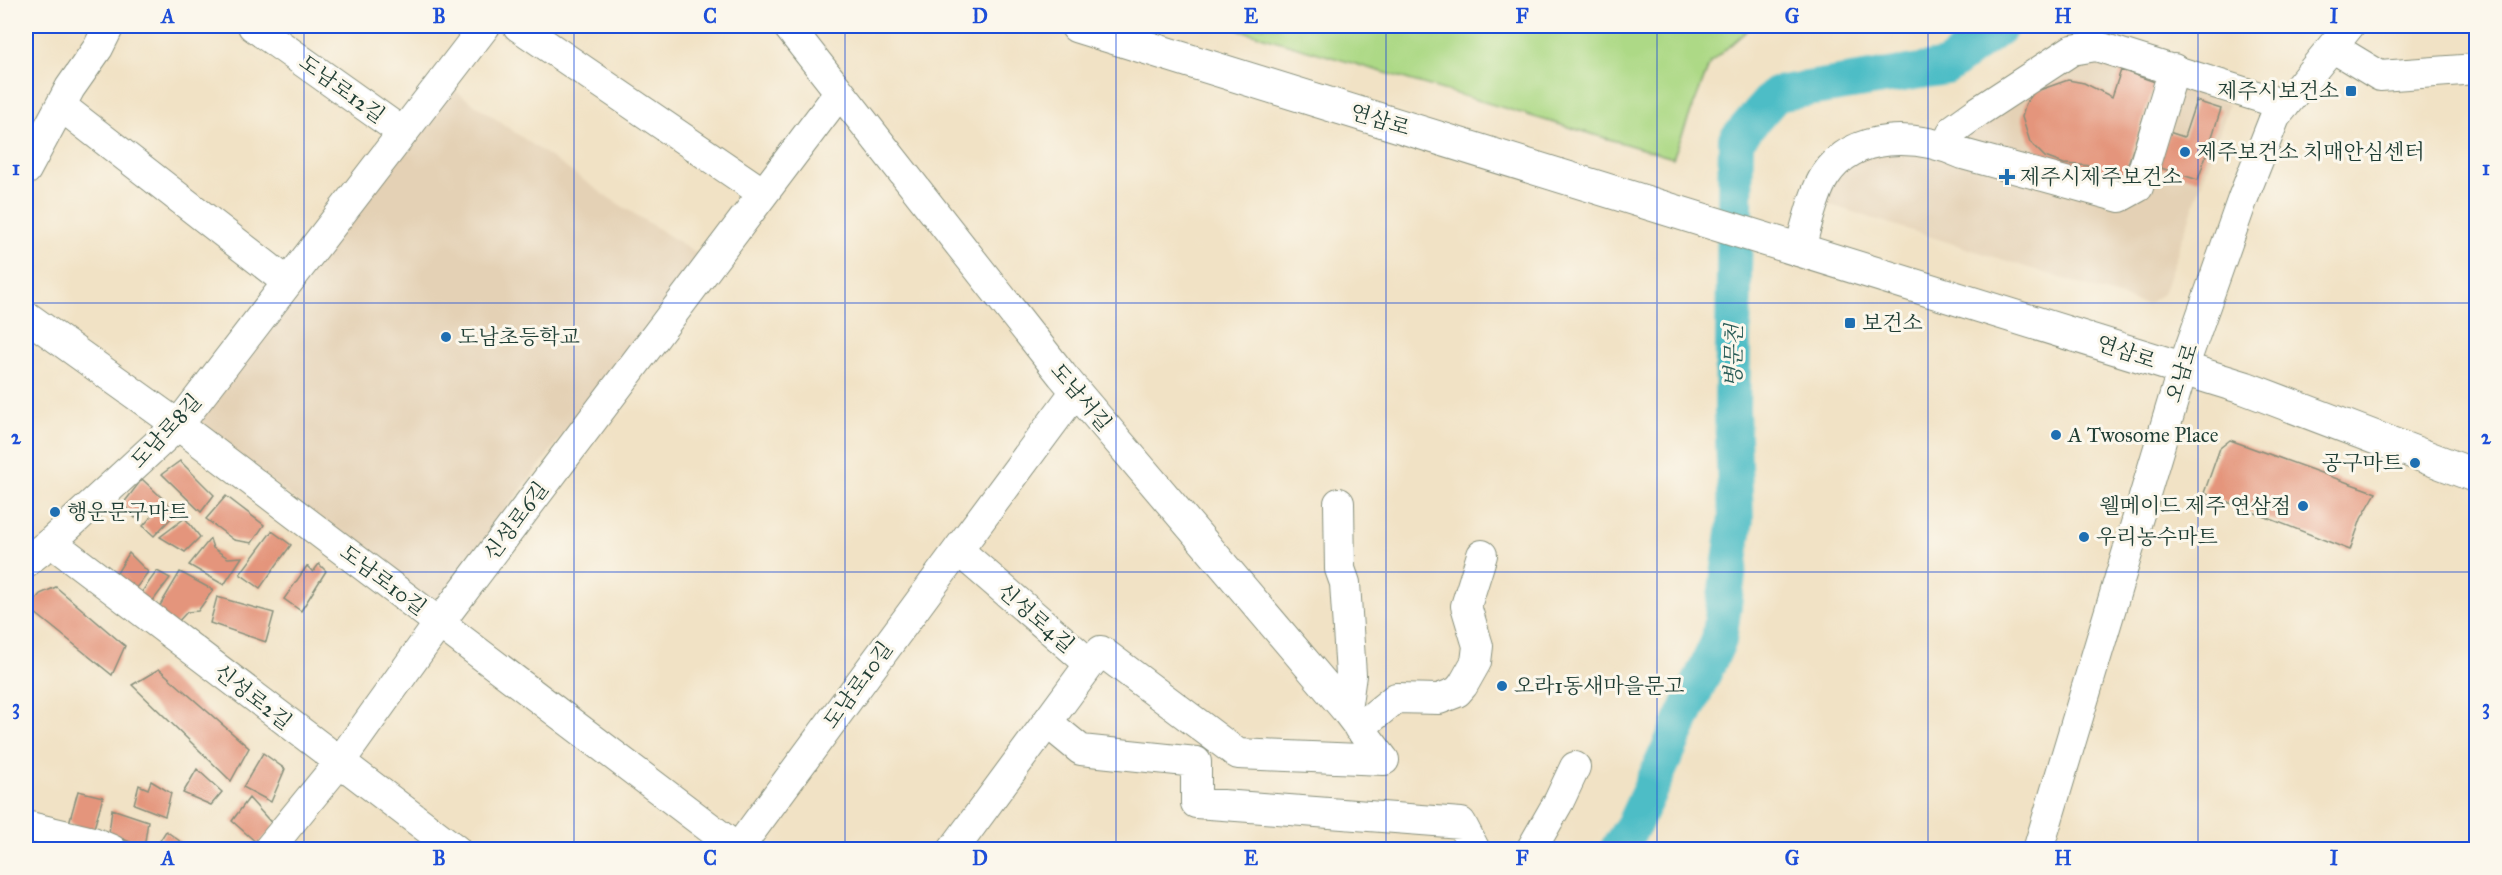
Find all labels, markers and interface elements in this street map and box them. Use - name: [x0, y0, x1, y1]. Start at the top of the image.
- text: A: [159, 4, 175, 28]
- text: B: [432, 4, 446, 28]
- text: C: [703, 4, 717, 28]
- text: D: [972, 4, 988, 28]
- text: E: [1244, 4, 1259, 28]
- text: F: [1515, 4, 1529, 28]
- text: G: [1785, 4, 1800, 28]
- text: H: [2054, 4, 2072, 28]
- text: I: [2330, 4, 2339, 28]
- street label: 도남로12길: [294, 49, 390, 129]
- place label: 제주시보건소: [2217, 78, 2339, 104]
- marker: 제주시보건소: [2344, 84, 2358, 98]
- street label: 연삼로: [1347, 99, 1413, 141]
- place label: 제주보건소 치매안심센터: [2197, 139, 2425, 165]
- marker: 제주보건소 치매안심센터: [2178, 145, 2192, 159]
- text: 1: [12, 156, 20, 180]
- text: 1: [2482, 156, 2490, 180]
- place label: 제주시제주보건소: [2020, 164, 2182, 190]
- marker: 제주시제주보건소: [1998, 168, 2016, 186]
- place label: 보건소: [1862, 310, 1923, 336]
- marker: 보건소: [1843, 316, 1857, 330]
- water label: 병문천: [1719, 322, 1748, 388]
- place label: 도남초등학교: [458, 324, 580, 350]
- marker: 도남초등학교: [439, 330, 453, 344]
- street label: 연삼로: [2093, 330, 2159, 374]
- street label: 오남로: [2160, 340, 2204, 406]
- street label: 도남서길: [1045, 358, 1117, 436]
- street label: 도남로8길: [125, 388, 207, 474]
- place label: A Twosome Place: [2067, 422, 2219, 448]
- text: 2: [11, 425, 22, 449]
- text: 2: [2481, 425, 2492, 449]
- marker: A Twosome Place: [2049, 428, 2063, 442]
- place label: 공구마트: [2322, 450, 2403, 476]
- marker: 공구마트: [2408, 456, 2422, 470]
- street label: 신성로6길: [478, 476, 554, 566]
- place label: 웰메이드 제주 연삼점: [2099, 493, 2291, 519]
- place label: 행운문구마트: [67, 499, 189, 525]
- marker: 웰메이드 제주 연삼점: [2296, 499, 2310, 513]
- marker: 행운문구마트: [48, 505, 62, 519]
- place label: 우리농수마트: [2096, 524, 2218, 550]
- marker: 우리농수마트: [2077, 530, 2091, 544]
- street label: 도남로10길: [335, 539, 431, 621]
- street label: 신성로4길: [992, 578, 1080, 658]
- street label: 도남로10길: [818, 636, 898, 734]
- street label: 신성로2길: [209, 659, 297, 735]
- place label: 오라1동새마을문고: [1514, 673, 1685, 699]
- marker: 오라1동새마을문고: [1495, 679, 1509, 693]
- text: 3: [12, 695, 20, 720]
- text: 3: [2482, 695, 2490, 720]
- text: A: [159, 846, 175, 870]
- text: B: [432, 846, 446, 870]
- text: C: [703, 846, 717, 870]
- text: D: [972, 846, 988, 870]
- text: E: [1244, 846, 1259, 870]
- text: F: [1515, 846, 1529, 870]
- text: G: [1785, 846, 1800, 870]
- text: H: [2054, 846, 2072, 870]
- text: I: [2330, 846, 2339, 870]

